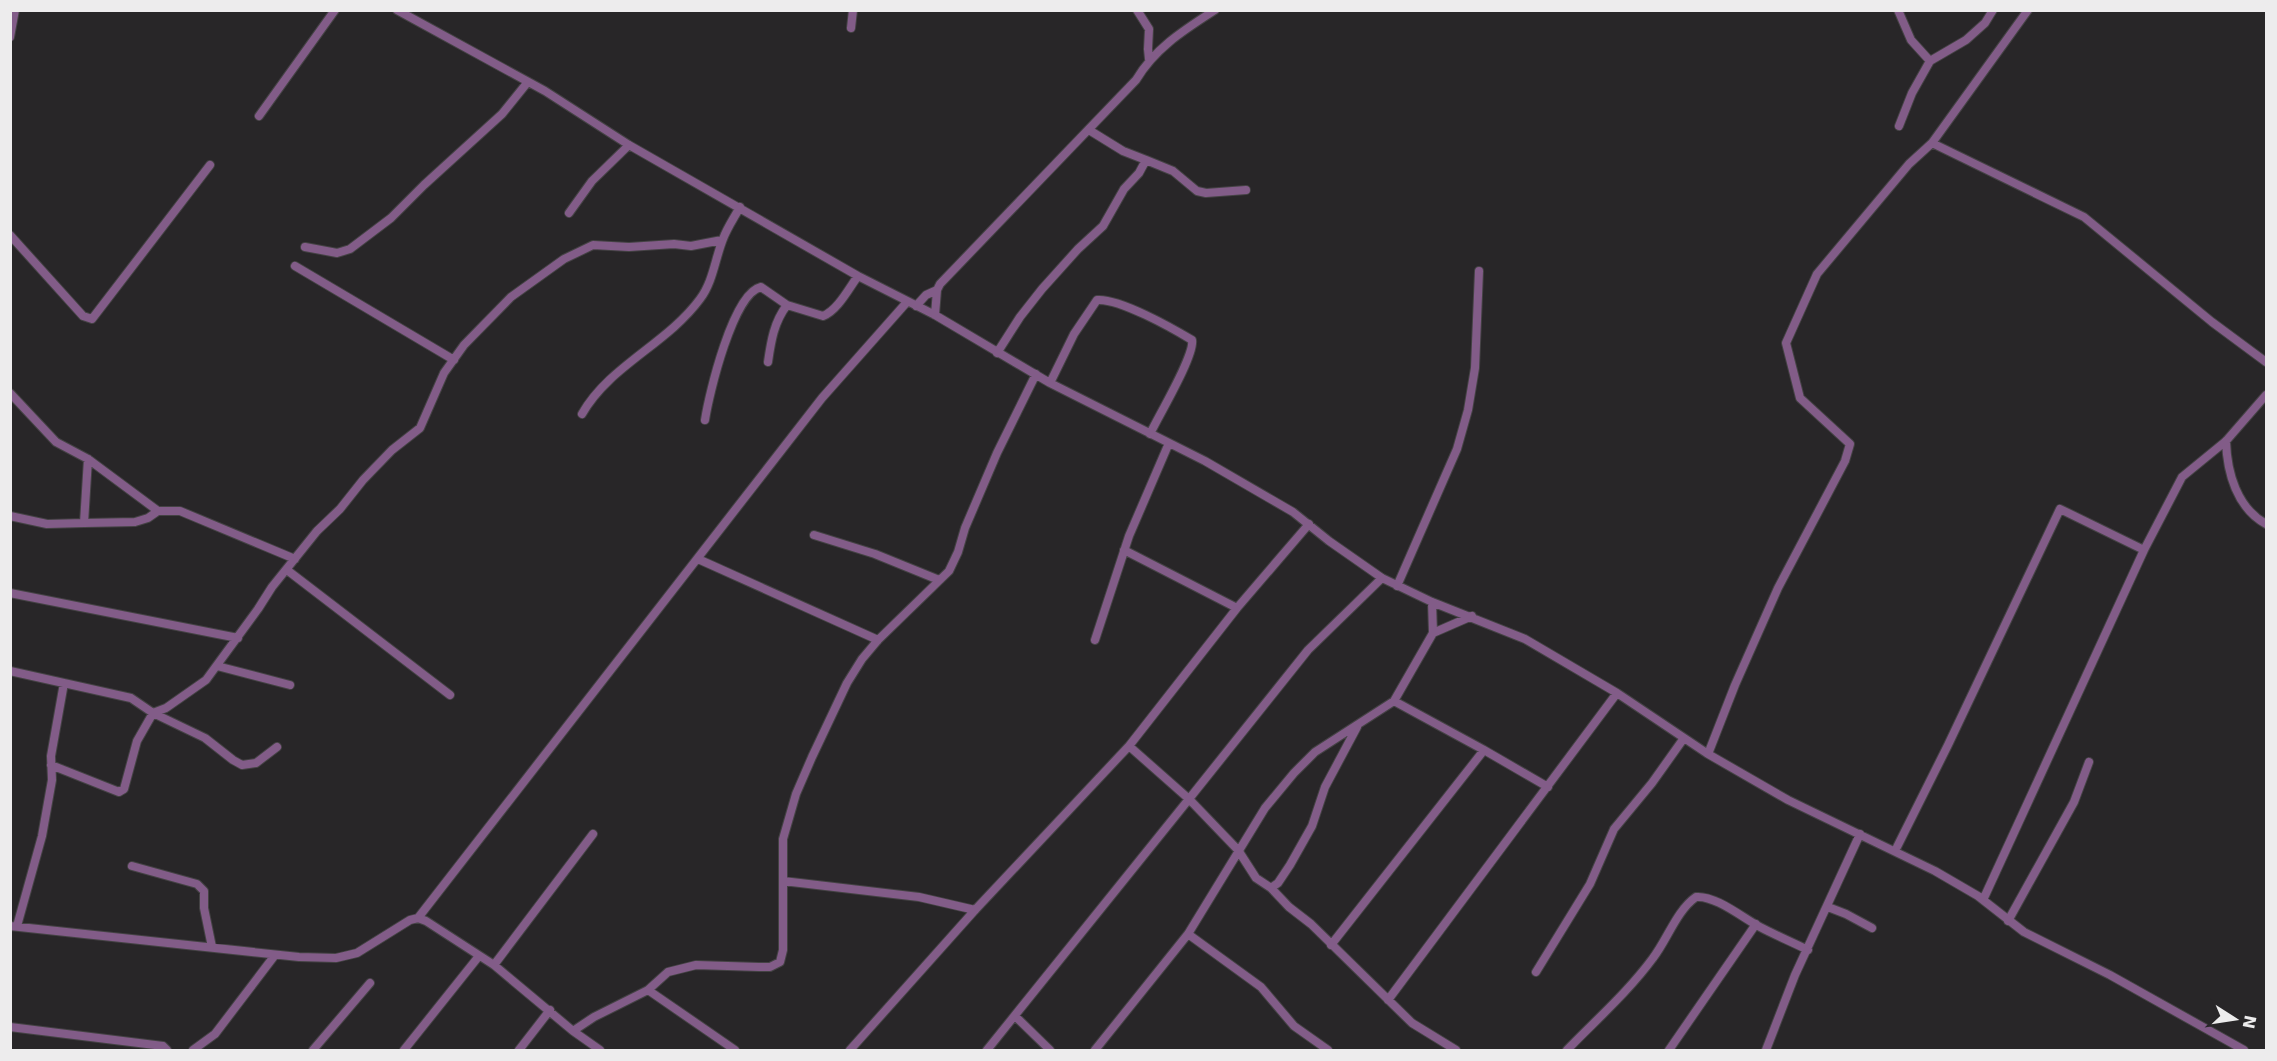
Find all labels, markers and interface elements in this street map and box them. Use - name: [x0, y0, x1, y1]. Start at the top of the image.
- north arrow: [2205, 989, 2265, 1049]
- text: N: [2238, 1013, 2260, 1031]

